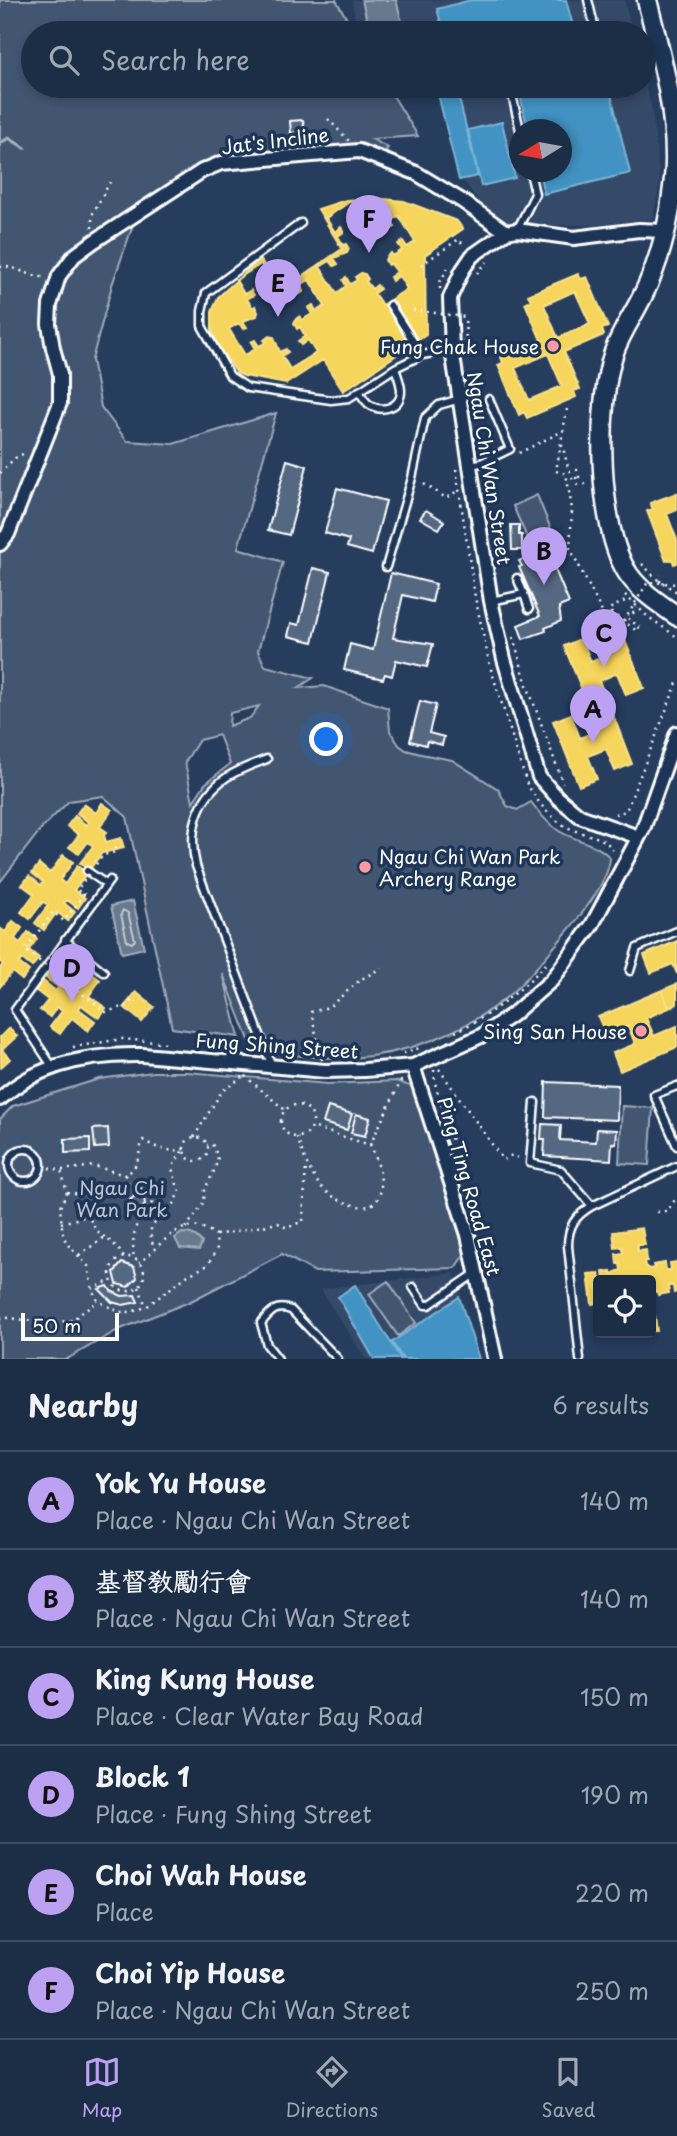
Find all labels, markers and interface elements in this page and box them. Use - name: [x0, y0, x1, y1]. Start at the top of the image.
- search box: [21, 21, 656, 98]
- text: Search here: [101, 40, 250, 79]
- icon: search: [45, 41, 83, 79]
- north arrow: [509, 119, 572, 182]
- street label: Jat's Incline: [220, 120, 330, 160]
- pin: F: [346, 195, 392, 253]
- pin: E: [255, 259, 301, 317]
- place label: Fung Chak House: [380, 332, 539, 360]
- marker: Fung Chak House: [545, 338, 561, 354]
- street label: Ngau Chi Wan Street: [461, 369, 519, 567]
- pin: B: [521, 527, 567, 585]
- pin: C: [581, 609, 627, 667]
- pin: A: [570, 685, 616, 743]
- your location: [309, 722, 343, 756]
- place label: Ngau Chi Wan Park Archery Range: [379, 842, 561, 892]
- marker: Ngau Chi Wan Park Archery Range: [357, 859, 373, 875]
- pin: D: [49, 944, 95, 1002]
- place label: Sing San House: [483, 1017, 627, 1045]
- marker: Sing San House: [633, 1023, 649, 1039]
- street label: Fung Shing Street: [195, 1025, 360, 1065]
- street label: Ping Ting Road East: [431, 1093, 509, 1279]
- park label: Ngau Chi Wan Park: [76, 1173, 168, 1223]
- map controls: [593, 1275, 656, 1338]
- button: locate: [593, 1275, 656, 1338]
- scale bar: [21, 1310, 119, 1342]
- text: 50 m: [32, 1311, 81, 1339]
- text: Nearby: [28, 1382, 138, 1427]
- text: 6 results: [553, 1387, 649, 1422]
- text: Yok Yu House: [95, 1463, 266, 1502]
- text: A: [42, 1483, 60, 1518]
- text: 140 m: [580, 1483, 649, 1518]
- text: Place · Ngau Chi Wan Street: [95, 1502, 410, 1537]
- text: 基督教勵行會: [95, 1561, 251, 1600]
- text: B: [43, 1581, 59, 1616]
- text: 140 m: [580, 1581, 649, 1616]
- text: Place · Ngau Chi Wan Street: [95, 1600, 410, 1635]
- text: King Kung House: [95, 1659, 315, 1698]
- text: C: [42, 1679, 60, 1714]
- text: 150 m: [580, 1679, 649, 1714]
- text: Place · Clear Water Bay Road: [95, 1698, 424, 1733]
- text: Block 1: [95, 1757, 190, 1796]
- text: D: [42, 1777, 60, 1812]
- text: 190 m: [581, 1777, 649, 1812]
- text: Place · Fung Shing Street: [95, 1796, 372, 1831]
- text: Choi Wah House: [95, 1855, 307, 1894]
- text: E: [44, 1875, 58, 1910]
- text: 220 m: [575, 1875, 649, 1910]
- text: Place: [95, 1894, 154, 1929]
- text: Choi Yip House: [95, 1953, 285, 1992]
- text: F: [44, 1973, 58, 2008]
- text: 250 m: [575, 1973, 649, 2008]
- text: Place · Ngau Chi Wan Street: [95, 1992, 410, 2027]
- tab: Map: [82, 2053, 122, 2123]
- tab: Directions: [286, 2053, 378, 2123]
- tab: Saved: [541, 2053, 595, 2123]

